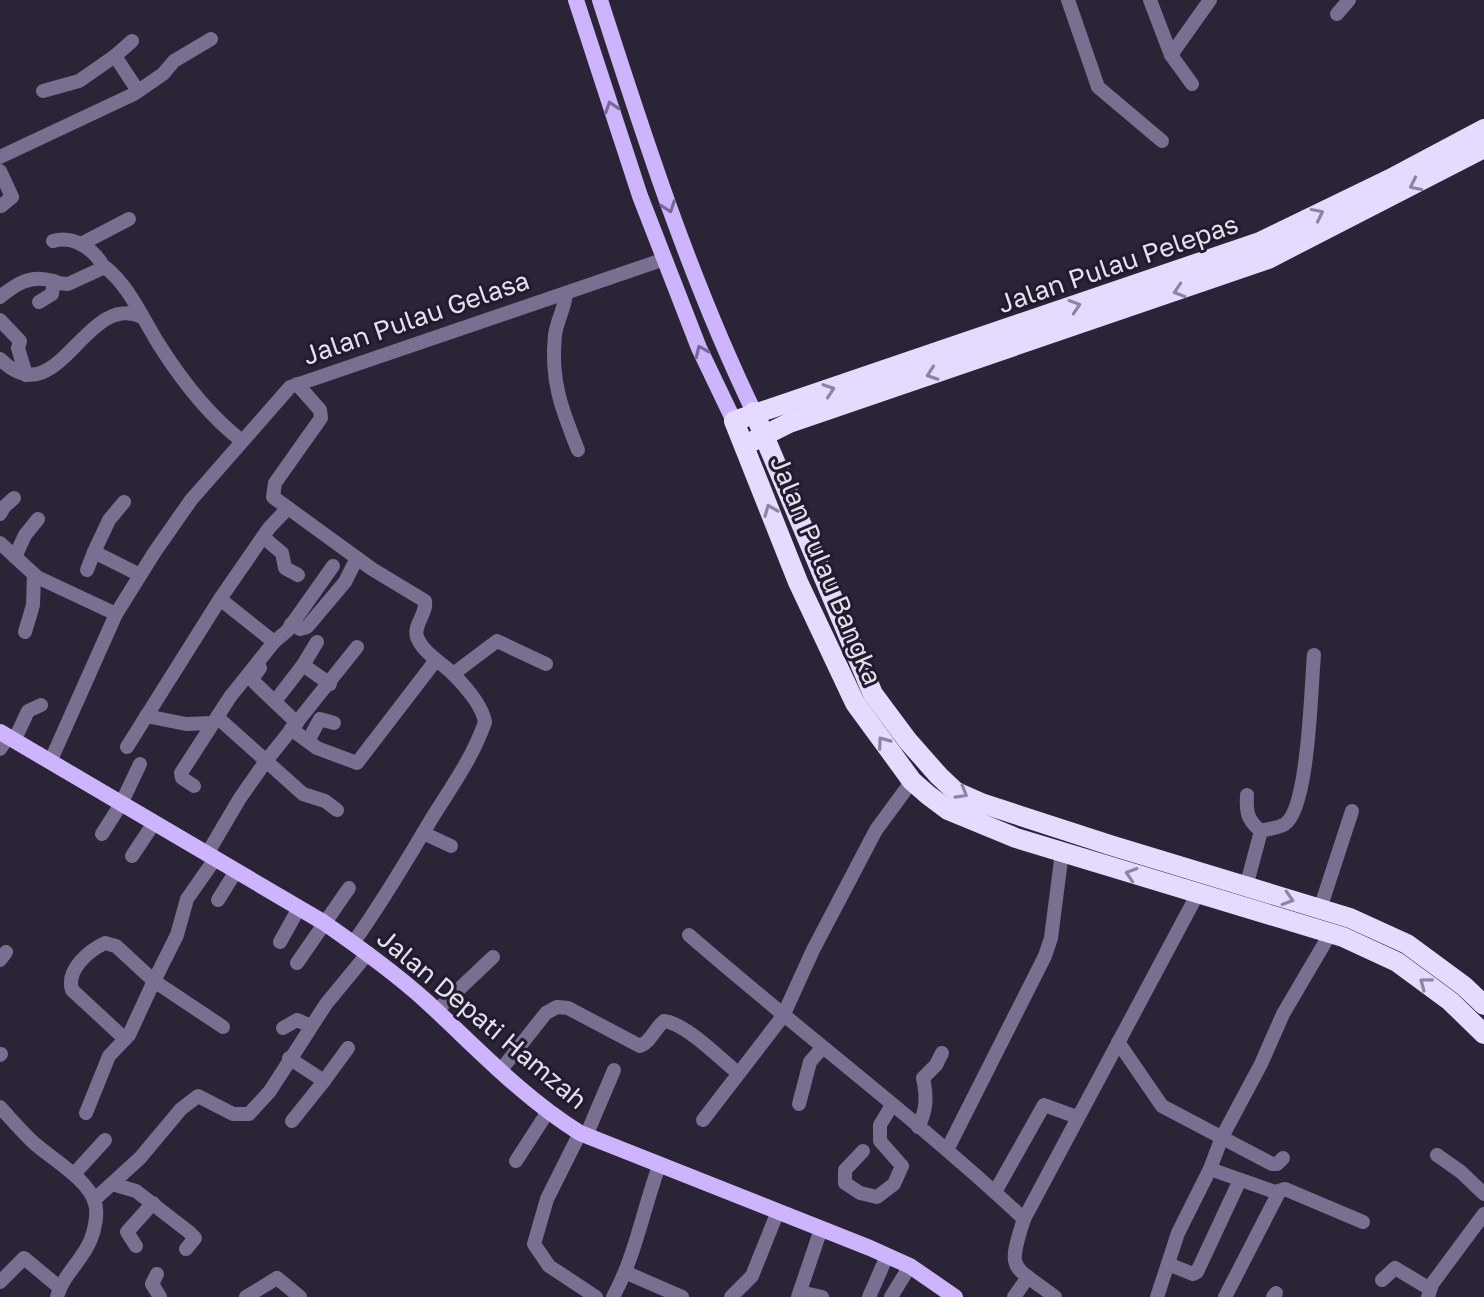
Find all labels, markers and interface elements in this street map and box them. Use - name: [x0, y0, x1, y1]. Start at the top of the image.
- one-way arrow: [604, 101, 620, 115]
- one-way arrow: [1409, 175, 1424, 190]
- one-way arrow: [659, 199, 675, 213]
- street label: Jalan Pulau Pelepas: [994, 208, 1242, 319]
- one-way arrow: [1310, 208, 1324, 224]
- street label: Jalan Pulau Gelasa: [299, 264, 533, 371]
- one-way arrow: [1172, 281, 1186, 297]
- one-way arrow: [1068, 300, 1082, 316]
- one-way arrow: [694, 344, 710, 359]
- one-way arrow: [926, 364, 940, 381]
- one-way arrow: [821, 384, 835, 400]
- street label: Jalan Pulau Bangka: [764, 451, 889, 689]
- one-way arrow: [763, 504, 780, 518]
- one-way arrow: [879, 737, 893, 751]
- one-way arrow: [953, 783, 968, 799]
- one-way arrow: [1124, 867, 1138, 883]
- one-way arrow: [1281, 890, 1295, 906]
- street label: Jalan Depati Hamzah: [371, 922, 593, 1115]
- one-way arrow: [1419, 978, 1434, 992]

